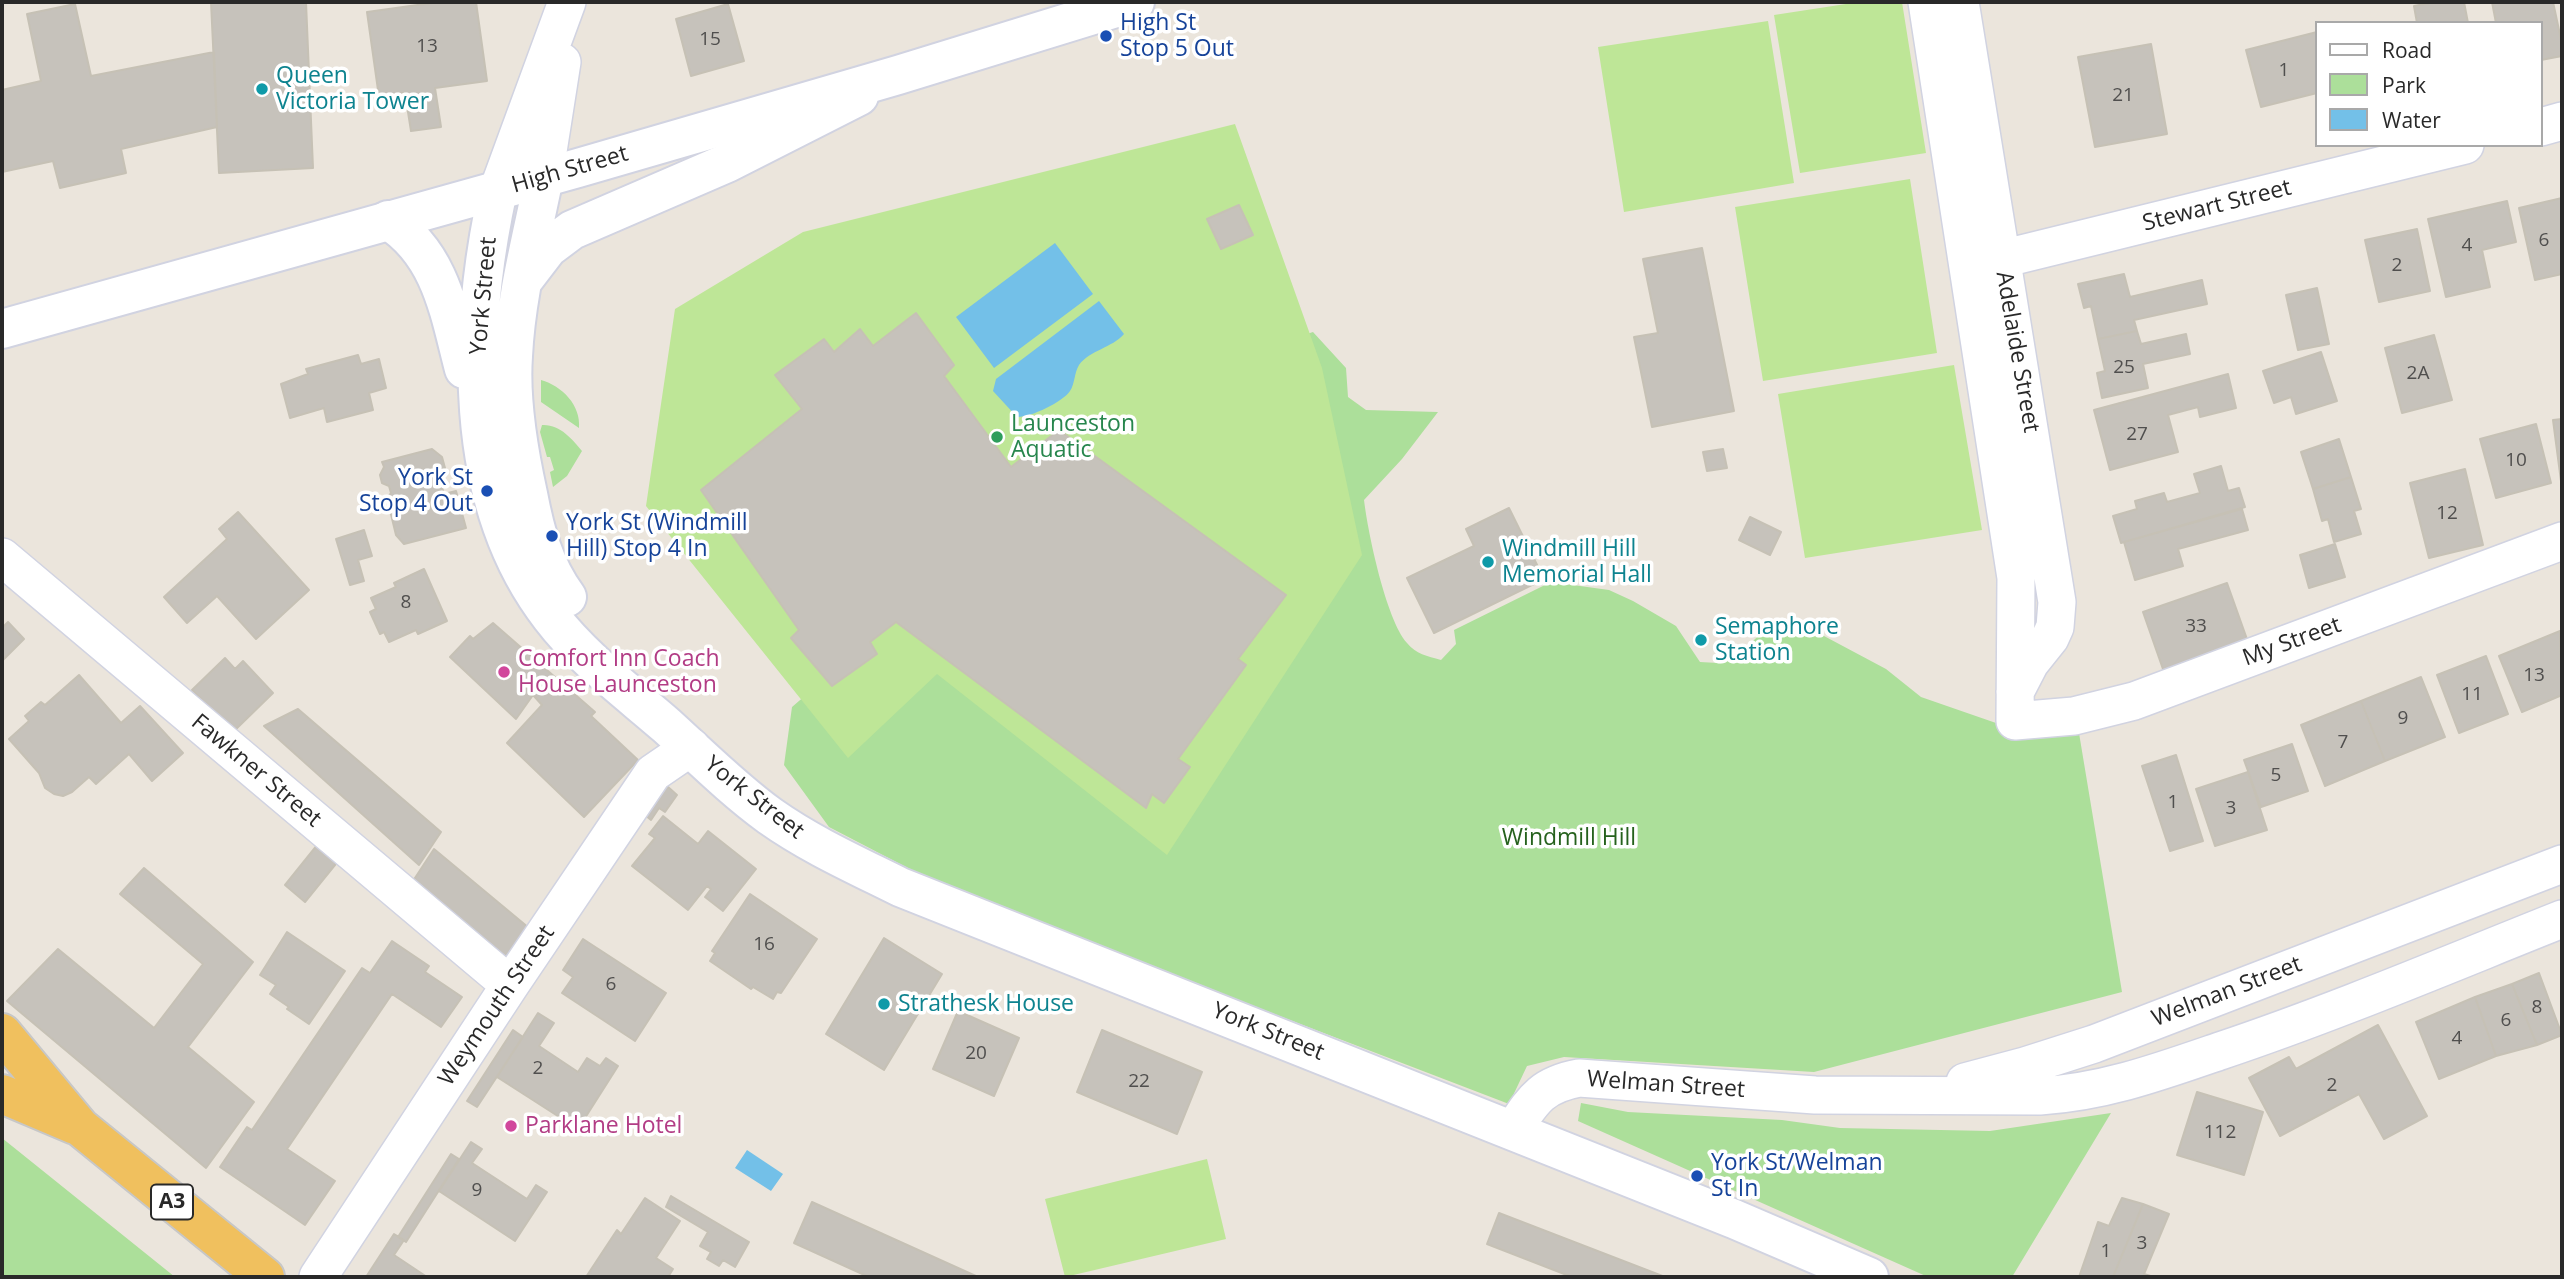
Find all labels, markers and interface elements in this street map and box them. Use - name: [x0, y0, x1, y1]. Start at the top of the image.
- place label: High St Stop 5 Out: [1120, 9, 1234, 63]
- legend: [2316, 21, 2543, 147]
- marker: High St Stop 5 Out: [1098, 28, 1114, 44]
- house number: 15: [699, 29, 721, 51]
- house number: 13: [416, 36, 438, 58]
- text: Road: [2382, 36, 2432, 64]
- house number: 1: [2279, 60, 2289, 82]
- place label: Queen Victoria Tower: [276, 62, 429, 116]
- text: Park: [2382, 71, 2426, 99]
- marker: Queen Victoria Tower: [254, 81, 270, 97]
- house number: 21: [2112, 85, 2134, 107]
- text: Water: [2382, 106, 2441, 134]
- street label: High Street: [509, 140, 631, 200]
- street label: Stewart Street: [2140, 174, 2294, 238]
- house number: 6: [2539, 230, 2549, 252]
- house number: 4: [2462, 235, 2472, 257]
- street label: York Street: [465, 236, 503, 356]
- house number: 2: [2392, 255, 2402, 277]
- street label: Adelaide Street: [1989, 269, 2045, 435]
- house number: 25: [2113, 357, 2135, 379]
- house number: 2A: [2407, 363, 2429, 385]
- place label: Launceston Aquatic: [1011, 410, 1135, 464]
- house number: 27: [2126, 424, 2148, 446]
- marker: Launceston Aquatic: [989, 429, 1005, 445]
- house number: 10: [2505, 450, 2527, 472]
- place label: York St Stop 4 Out: [359, 464, 473, 518]
- marker: York St Stop 4 Out: [479, 483, 495, 499]
- house number: 12: [2436, 503, 2458, 525]
- place label: York St (Windmill Hill) Stop 4 In: [566, 509, 748, 563]
- marker: York St (Windmill Hill) Stop 4 In: [544, 528, 560, 544]
- place label: Windmill Hill Memorial Hall: [1502, 535, 1652, 589]
- marker: Windmill Hill Memorial Hall: [1480, 554, 1496, 570]
- house number: 8: [401, 592, 411, 614]
- street label: My Street: [2239, 612, 2345, 672]
- place label: Semaphore Station: [1715, 613, 1839, 667]
- house number: 33: [2185, 616, 2207, 638]
- marker: Semaphore Station: [1693, 632, 1709, 648]
- place label: Comfort Inn Coach House Launceston: [518, 645, 720, 699]
- marker: Comfort Inn Coach House Launceston: [496, 664, 512, 680]
- house number: 13: [2523, 665, 2545, 687]
- house number: 11: [2461, 684, 2483, 706]
- house number: 9: [2398, 708, 2408, 730]
- street label: Fawkner Street: [185, 709, 327, 833]
- house number: 7: [2338, 732, 2348, 754]
- street label: York Street: [699, 751, 809, 845]
- house number: 5: [2271, 765, 2281, 787]
- house number: 1: [2168, 792, 2178, 814]
- house number: 3: [2226, 798, 2236, 820]
- park label: Windmill Hill: [1502, 824, 1636, 852]
- street label: Weymouth Street: [433, 921, 561, 1091]
- house number: 16: [753, 934, 775, 956]
- street label: Welman Street: [2148, 951, 2306, 1033]
- house number: 6: [606, 974, 616, 996]
- place label: Strathesk House: [898, 990, 1074, 1018]
- marker: Strathesk House: [876, 996, 892, 1012]
- street label: York Street: [1208, 997, 1328, 1067]
- house number: 8: [2532, 997, 2542, 1019]
- house number: 6: [2501, 1010, 2511, 1032]
- house number: 4: [2452, 1028, 2462, 1050]
- house number: 20: [965, 1043, 987, 1065]
- house number: 2: [533, 1058, 543, 1080]
- street label: Welman Street: [1586, 1066, 1746, 1104]
- house number: 22: [1128, 1071, 1150, 1093]
- house number: 2: [2327, 1075, 2337, 1097]
- place label: Parklane Hotel: [525, 1112, 682, 1140]
- marker: Parklane Hotel: [503, 1118, 519, 1134]
- house number: 112: [2204, 1122, 2236, 1144]
- place label: York St/Welman St In: [1711, 1149, 1883, 1203]
- marker: York St/Welman St In: [1689, 1168, 1705, 1184]
- house number: 9: [472, 1180, 482, 1202]
- road number: A3: [151, 1184, 193, 1220]
- house number: 3: [2137, 1233, 2147, 1255]
- house number: 1: [2101, 1241, 2111, 1263]

